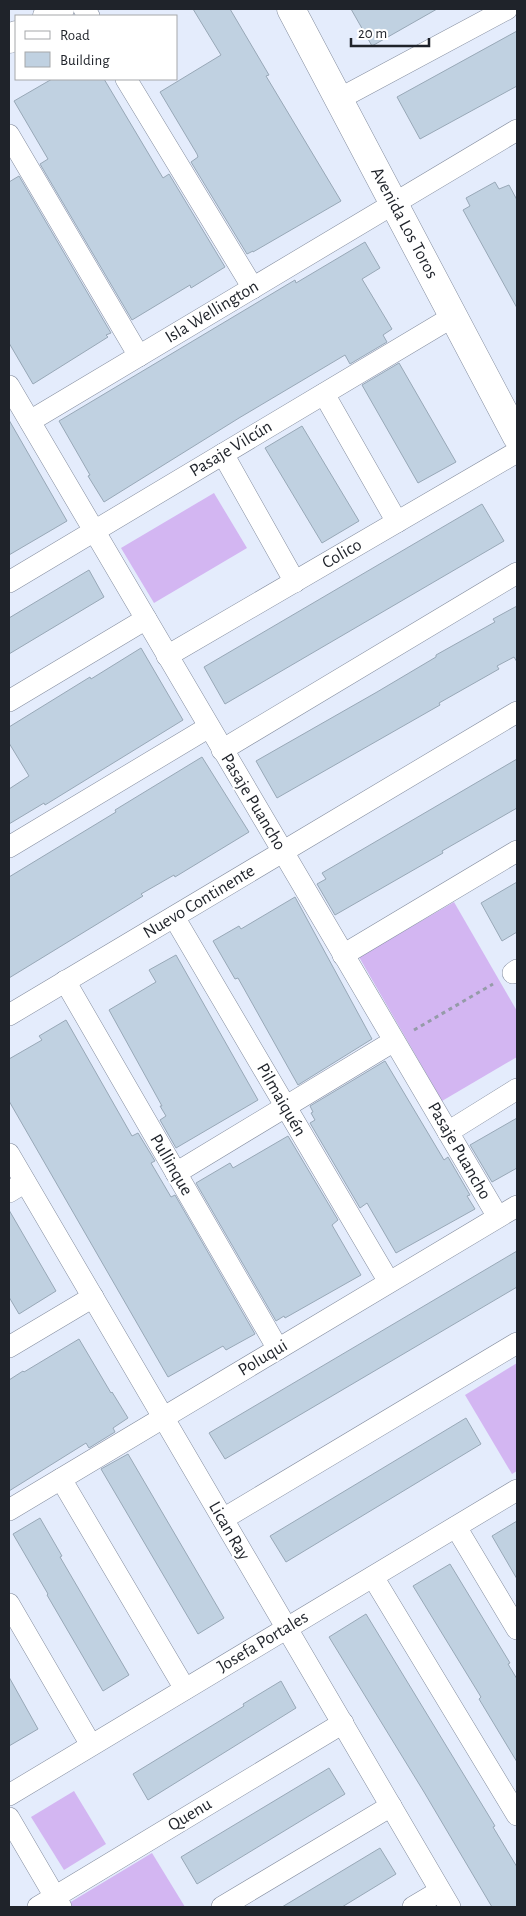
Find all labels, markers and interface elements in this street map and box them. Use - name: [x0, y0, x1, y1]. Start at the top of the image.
- legend: [15, 15, 178, 80]
- scale bar: [351, 15, 428, 47]
- text: 20 m: [358, 26, 387, 41]
- text: Road: [60, 28, 90, 43]
- text: Building: [60, 53, 110, 68]
- street label: Avenida Los Toros: [367, 164, 441, 282]
- street label: Isla Wellington: [162, 277, 262, 347]
- street label: Pasaje Vilcún: [187, 417, 275, 481]
- street label: Colico: [319, 536, 365, 572]
- street label: Pasaje Puancho: [217, 751, 289, 854]
- street label: Nuevo Continente: [140, 862, 258, 942]
- street label: Pilmaiquén: [253, 1060, 309, 1140]
- street label: Pasaje Puancho: [424, 1099, 494, 1203]
- street label: Pullinque: [146, 1131, 196, 1199]
- street label: Poluqui: [235, 1336, 291, 1380]
- street label: Lican Ray: [205, 1499, 253, 1564]
- street label: Josefa Portales: [215, 1608, 311, 1676]
- street label: Quenu: [165, 1795, 215, 1835]

